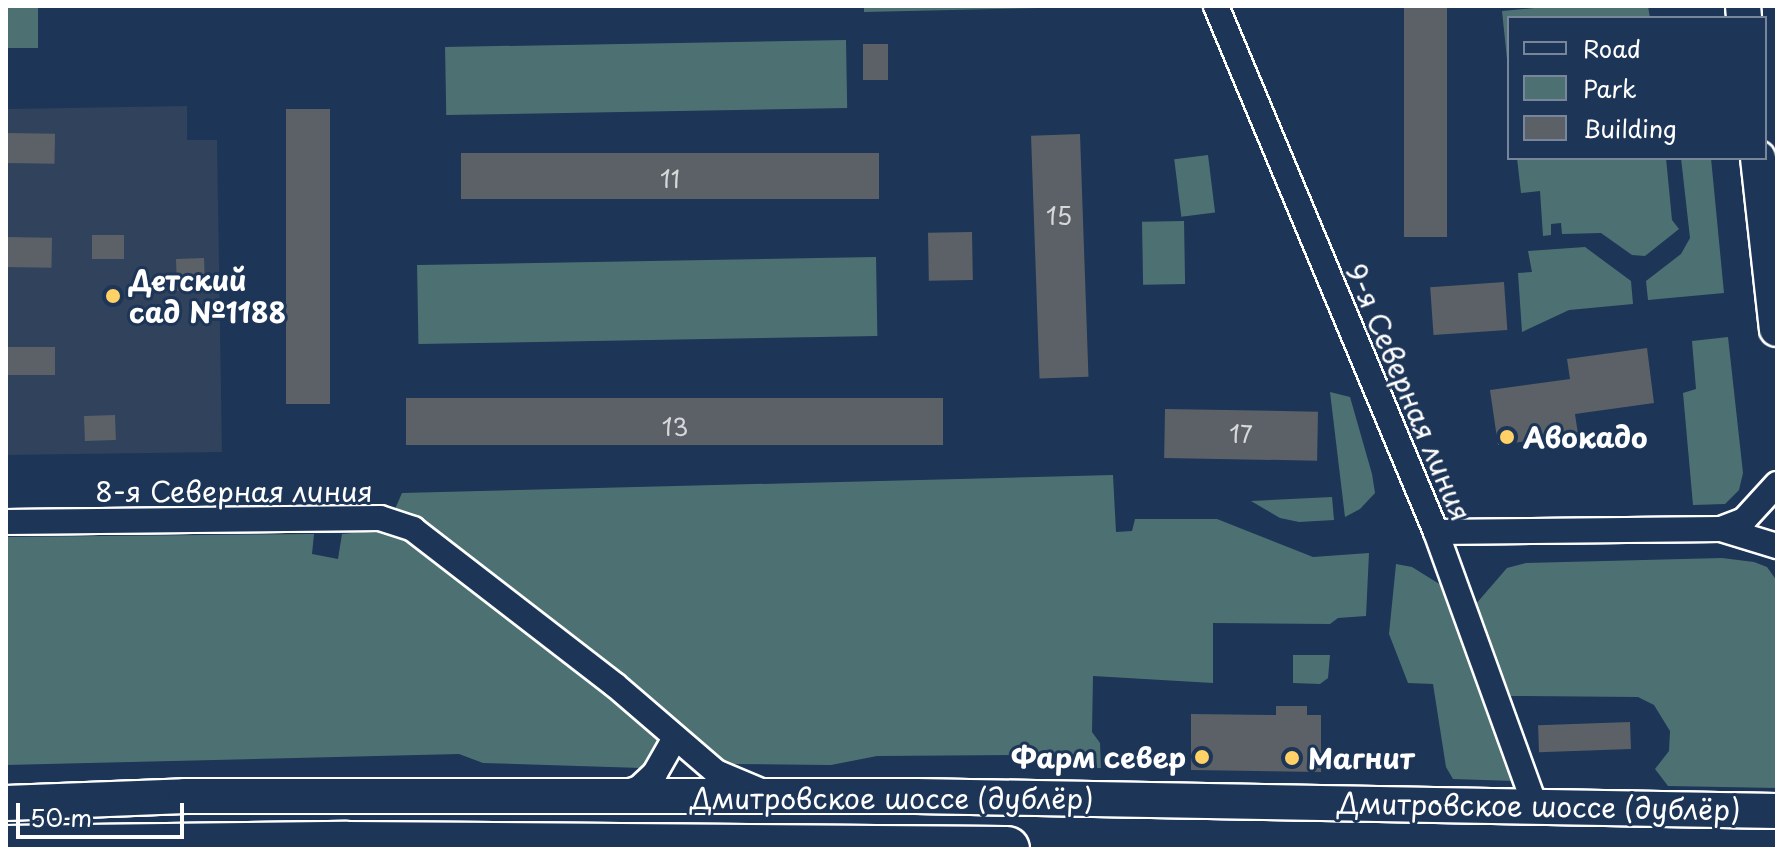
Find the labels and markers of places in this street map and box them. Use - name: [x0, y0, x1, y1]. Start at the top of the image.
- place label: Детский сад №1188: [129, 263, 286, 329]
- marker: Детский сад №1188: [104, 287, 122, 305]
- place label: Авокадо: [1523, 420, 1648, 454]
- marker: Авокадо: [1498, 428, 1516, 446]
- place label: Фарм север: [1010, 740, 1186, 774]
- place label: Магнит: [1308, 741, 1414, 775]
- marker: Фарм север: [1193, 748, 1211, 766]
- marker: Магнит: [1283, 749, 1301, 767]

